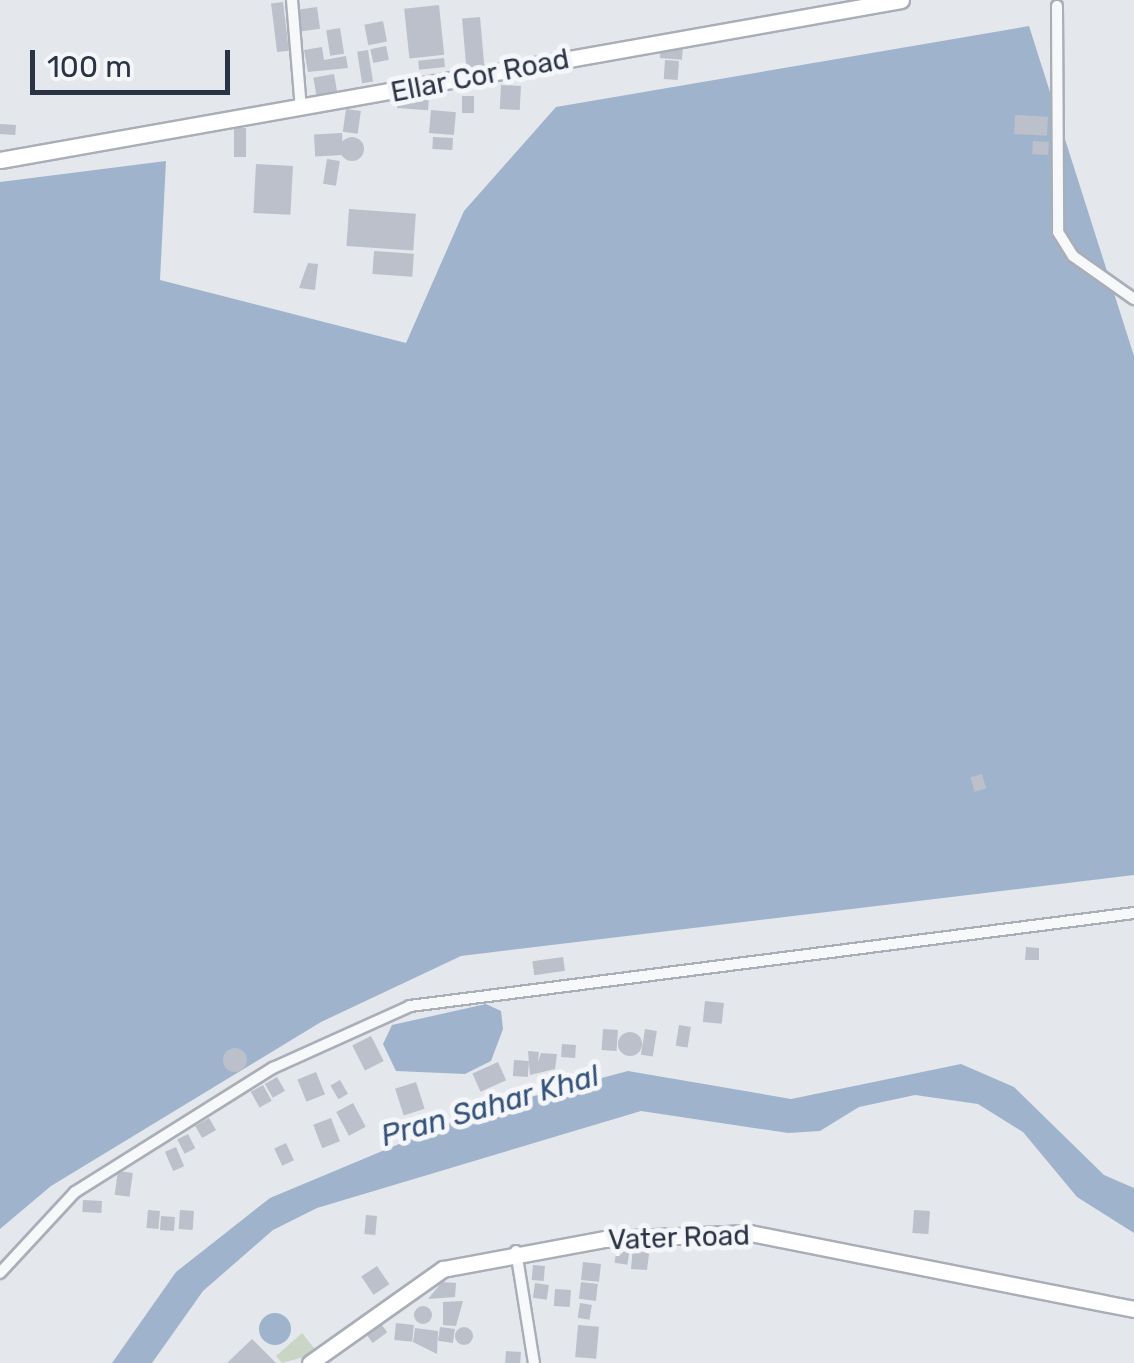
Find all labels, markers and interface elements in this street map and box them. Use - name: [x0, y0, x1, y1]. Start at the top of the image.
- scale bar: [35, 30, 235, 92]
- street label: Ellar Cor Road: [387, 42, 573, 110]
- text: 100 m: [47, 49, 132, 85]
- water label: Pran Sahar Khal: [376, 1058, 604, 1154]
- street label: Vater Road: [607, 1219, 751, 1257]

